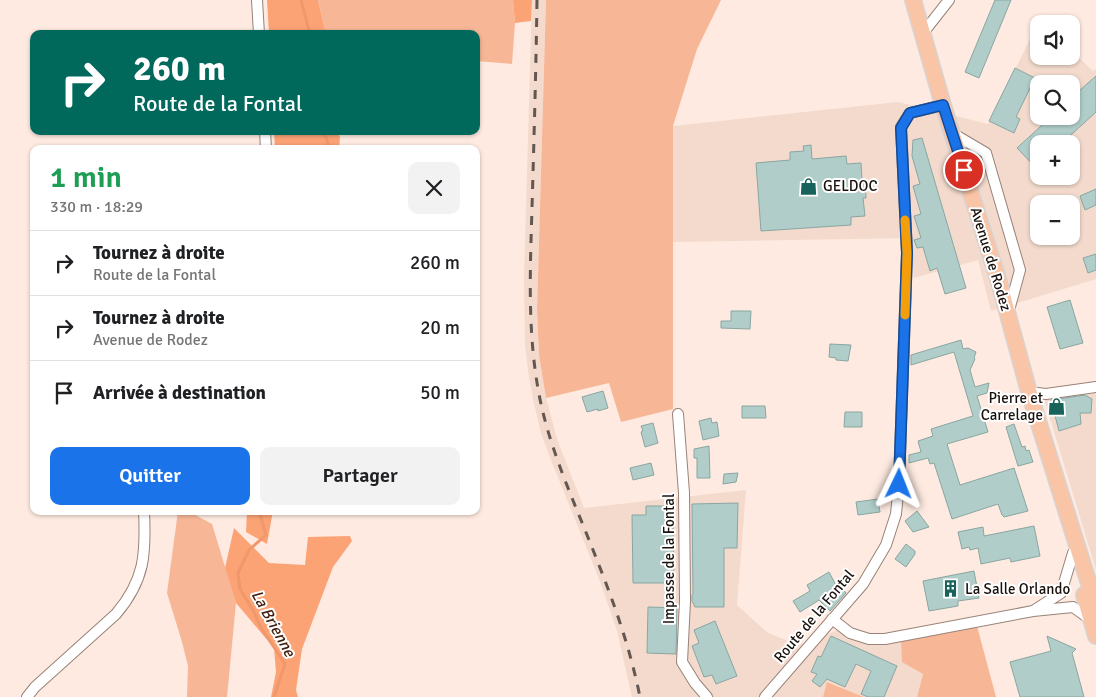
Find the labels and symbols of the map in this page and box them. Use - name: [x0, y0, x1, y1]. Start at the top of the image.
- pin: [943, 149, 985, 191]
- shop icon: GELDOC: [799, 176, 819, 196]
- place label: GELDOC: [823, 177, 877, 195]
- street label: Avenue de Rodez: [967, 205, 1015, 313]
- place label: Pierre et Carrelage: [981, 389, 1043, 424]
- shop icon: Pierre et Carrelage: [1047, 397, 1067, 417]
- position arrow: [872, 457, 924, 509]
- street label: Impasse de la Fontal: [660, 494, 678, 624]
- street label: Route de la Fontal: [770, 566, 858, 666]
- building icon: La Salle Orlando: [941, 579, 961, 599]
- place label: La Salle Orlando: [965, 580, 1070, 598]
- water label: La Brienne: [247, 587, 300, 661]

